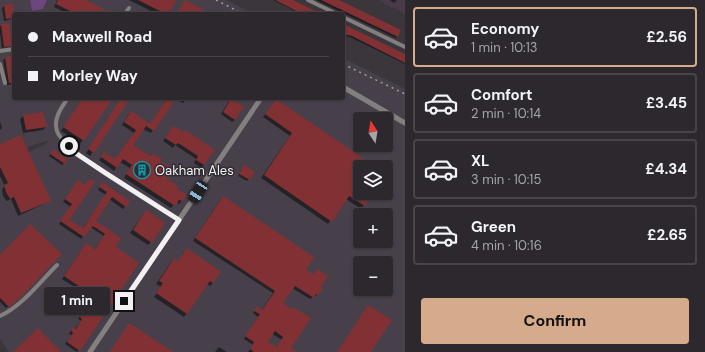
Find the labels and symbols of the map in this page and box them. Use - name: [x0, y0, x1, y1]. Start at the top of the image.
- north arrow: [353, 112, 393, 152]
- route start: [60, 137, 78, 155]
- building icon: Oakham Ales: [132, 160, 152, 180]
- place label: Oakham Ales: [155, 162, 234, 179]
- car: [186, 179, 210, 205]
- callout: 1 min: [44, 287, 110, 315]
- route end: [115, 292, 133, 310]

